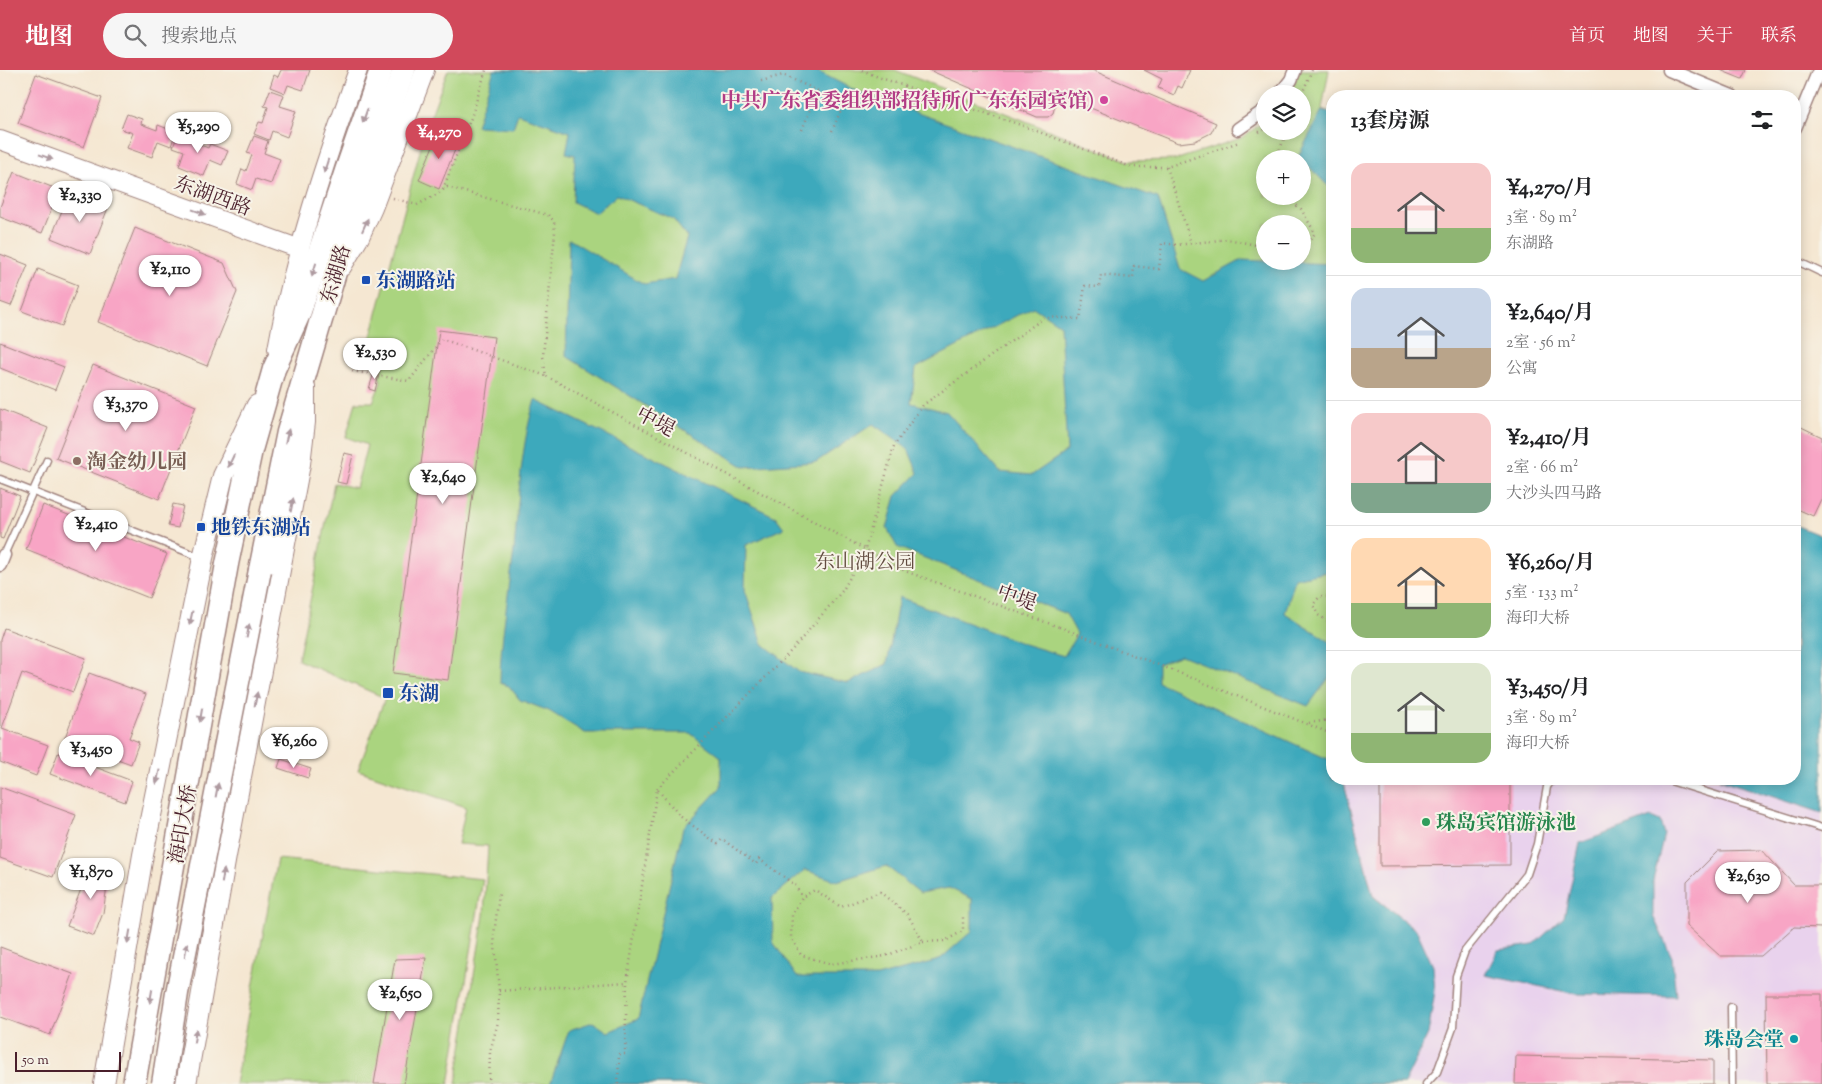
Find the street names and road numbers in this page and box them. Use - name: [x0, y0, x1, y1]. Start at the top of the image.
- street label: 东湖西路: [170, 170, 255, 225]
- street label: 东湖路: [315, 242, 360, 308]
- street label: 中堤: [630, 401, 679, 445]
- street label: 中堤: [992, 579, 1040, 620]
- street label: 海印大桥: [163, 783, 206, 866]

